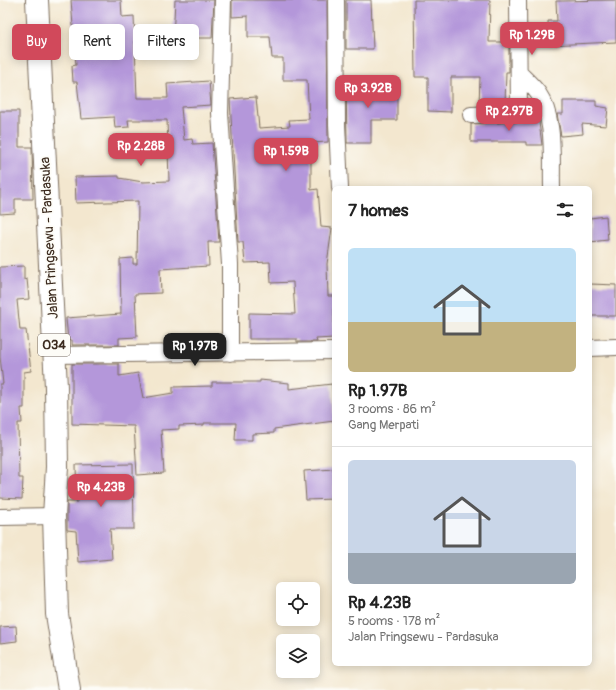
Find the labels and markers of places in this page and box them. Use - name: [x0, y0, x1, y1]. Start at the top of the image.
- pin: Rp 1.29B: [491, 22, 573, 56]
- pin: Rp 3.92B: [327, 75, 409, 109]
- pin: Rp 2.97B: [468, 98, 550, 132]
- pin: Rp 2.28B: [100, 133, 182, 167]
- pin: Rp 1.59B: [245, 138, 327, 172]
- pin: Rp 1.97B: [154, 333, 236, 367]
- pin: Rp 4.23B: [60, 474, 142, 508]

